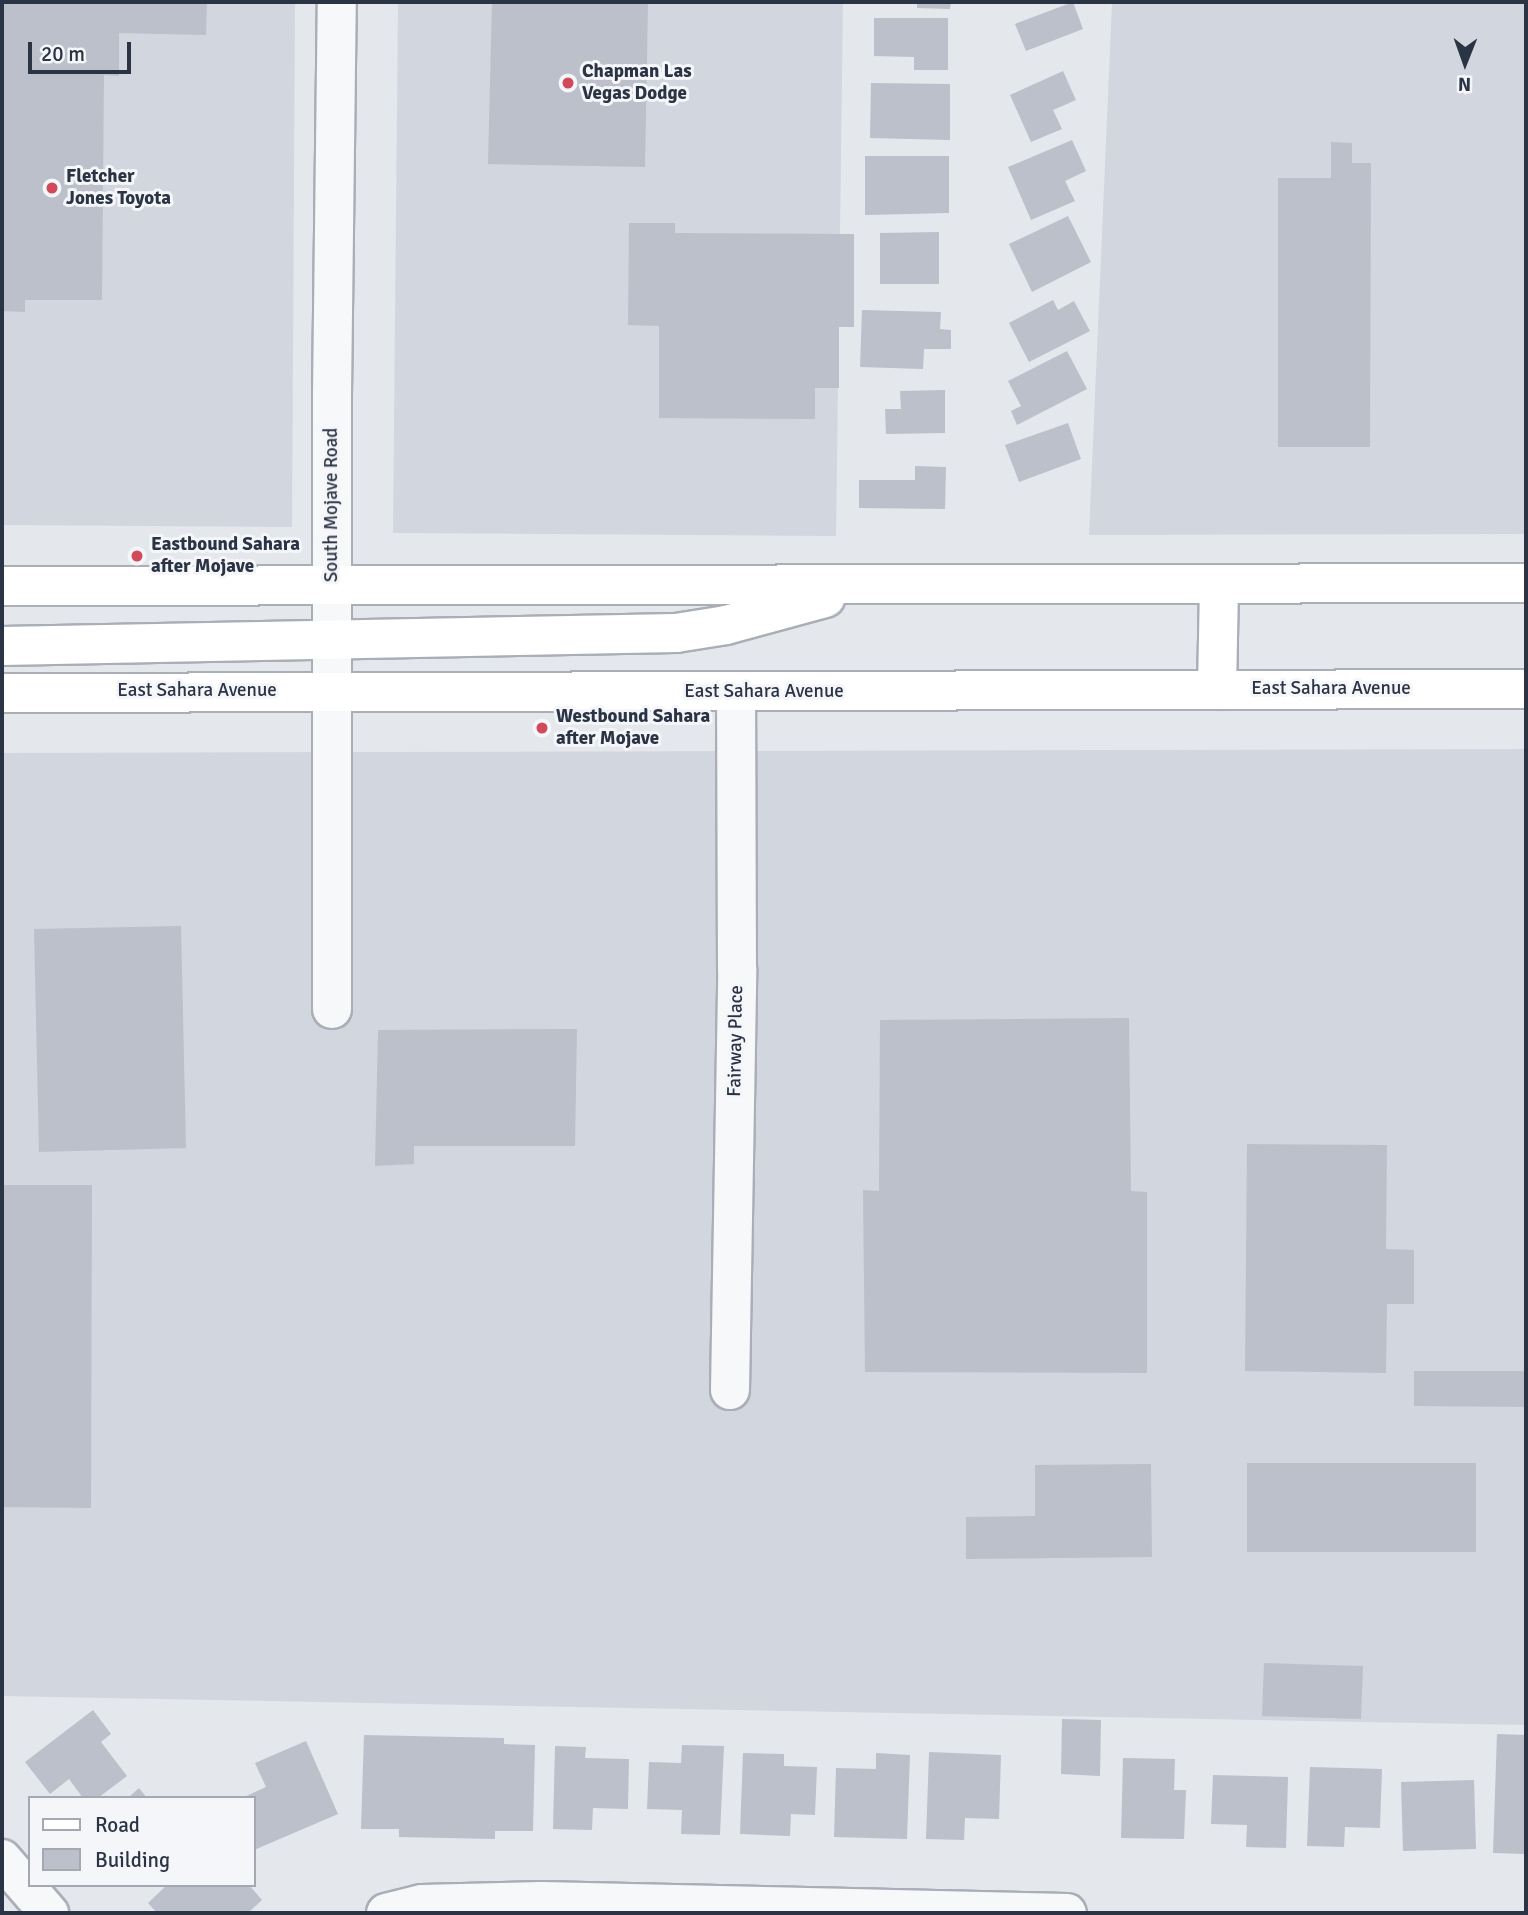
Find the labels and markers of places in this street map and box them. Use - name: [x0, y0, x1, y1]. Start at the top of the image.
- place label: Chapman Las Vegas Dodge: [582, 61, 692, 105]
- marker: Chapman Las Vegas Dodge: [560, 75, 576, 91]
- place label: Fletcher Jones Toyota: [66, 166, 171, 210]
- marker: Fletcher Jones Toyota: [44, 180, 60, 196]
- place label: Eastbound Sahara after Mojave: [151, 534, 300, 578]
- marker: Eastbound Sahara after Mojave: [129, 548, 145, 564]
- place label: Westbound Sahara after Mojave: [556, 706, 710, 750]
- marker: Westbound Sahara after Mojave: [534, 720, 550, 736]

